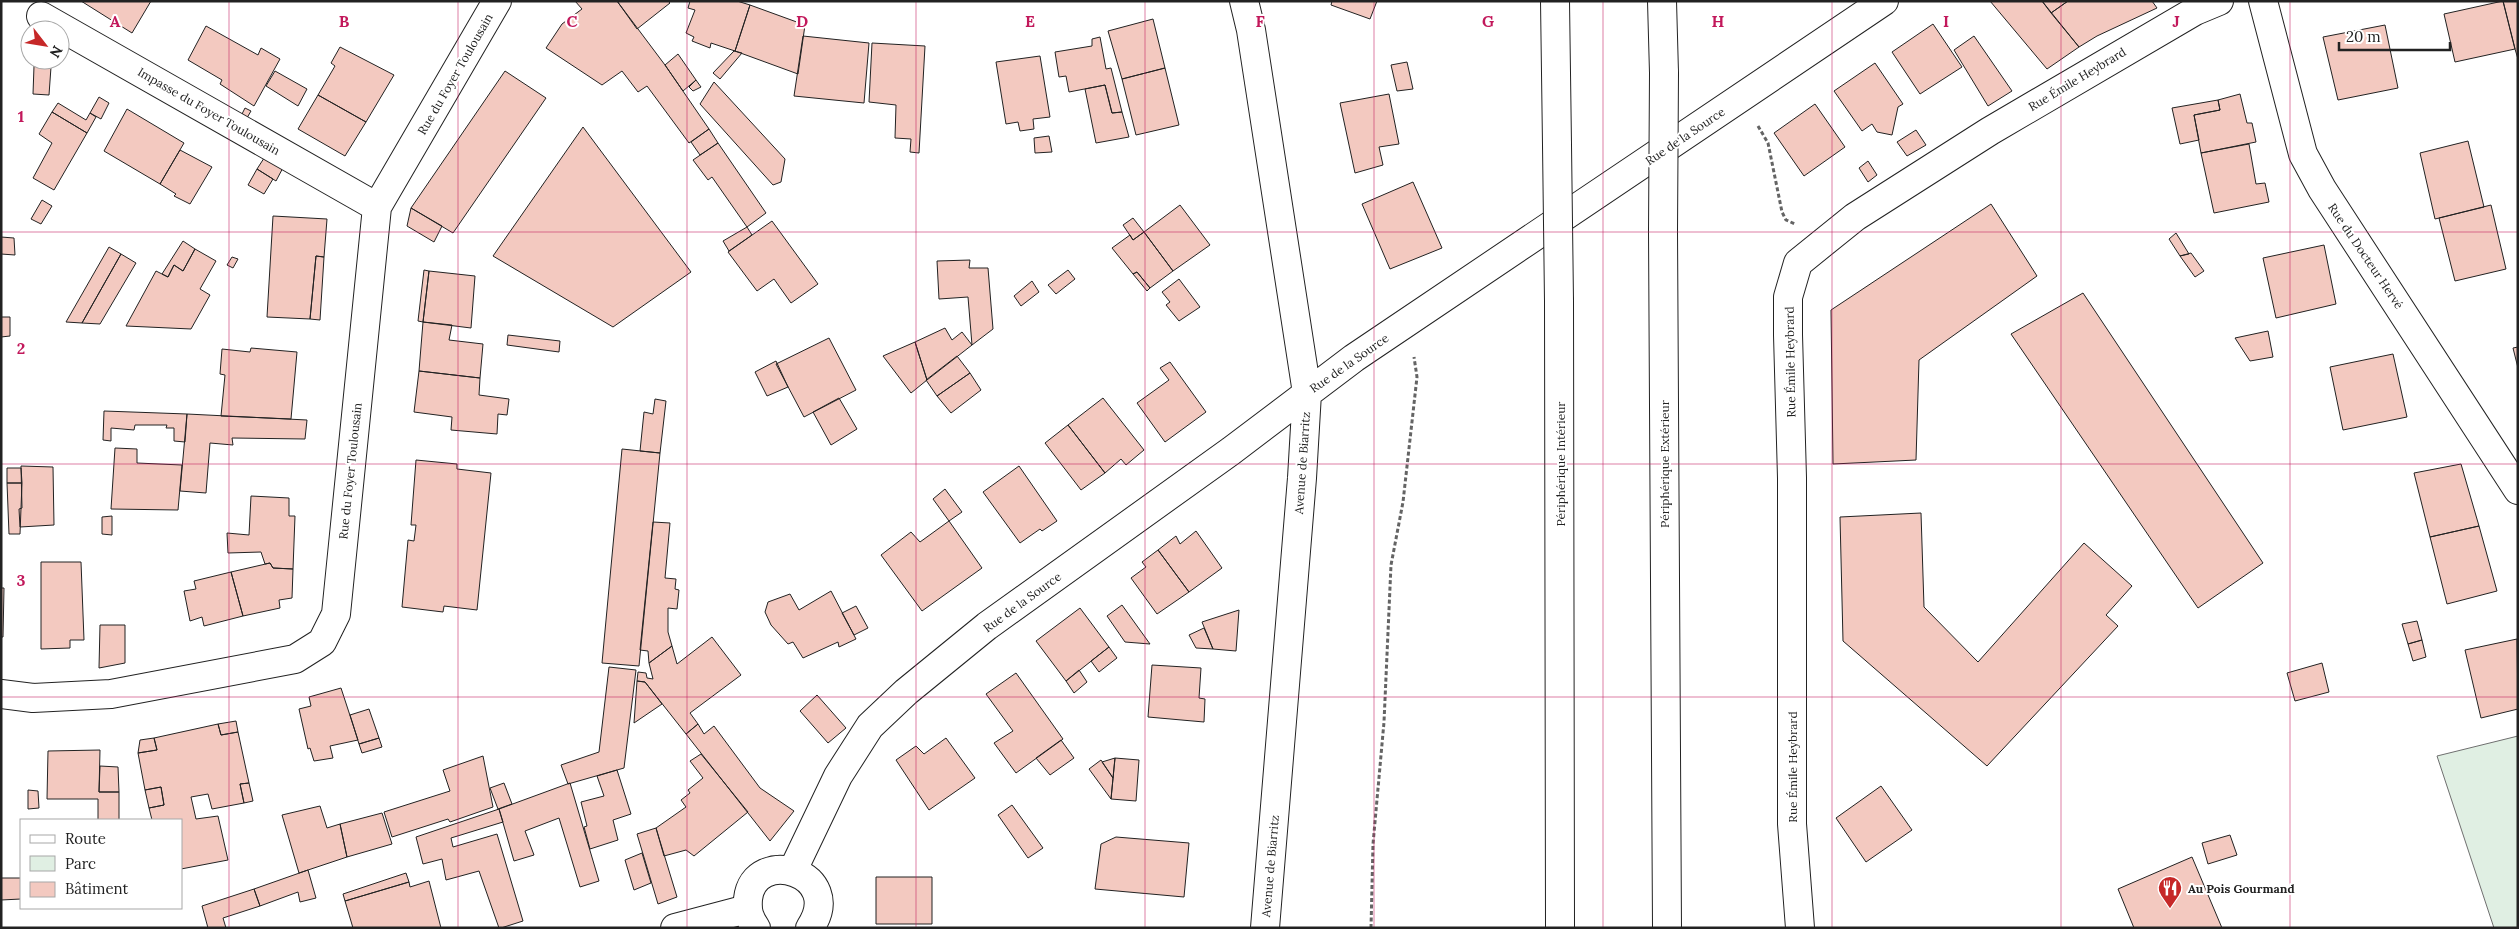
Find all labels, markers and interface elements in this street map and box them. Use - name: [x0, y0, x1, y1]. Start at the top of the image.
- text: A: [110, 11, 121, 31]
- text: B: [339, 11, 350, 31]
- street label: Rue du Foyer Toulousain: [414, 11, 496, 137]
- text: C: [566, 11, 578, 31]
- text: D: [796, 11, 808, 31]
- text: E: [1025, 11, 1035, 31]
- text: F: [1255, 11, 1265, 31]
- text: G: [1482, 11, 1494, 31]
- text: H: [1712, 11, 1725, 31]
- text: I: [1943, 11, 1949, 31]
- text: J: [2172, 11, 2180, 31]
- north arrow: [20, 20, 70, 70]
- scale bar: [2339, 20, 2450, 52]
- text: 20 m: [2346, 27, 2381, 46]
- text: N: [46, 42, 67, 61]
- street label: Rue Émile Heybrard: [2025, 44, 2129, 114]
- street label: Impasse du Foyer Toulousain: [135, 64, 283, 158]
- street label: Rue de la Source: [1642, 104, 1728, 168]
- text: 1: [18, 106, 24, 126]
- street label: Rue du Docteur Hervé: [2325, 200, 2407, 312]
- street label: Rue Émile Heybrard: [1782, 306, 1798, 418]
- street label: Rue de la Source: [1307, 330, 1392, 396]
- text: 2: [17, 338, 25, 358]
- street label: Périphérique Extérieur: [1657, 399, 1672, 528]
- street label: Périphérique Intérieur: [1553, 401, 1568, 527]
- street label: Rue du Foyer Toulousain: [335, 402, 365, 540]
- street label: Avenue de Biarritz: [1291, 411, 1313, 516]
- street label: Rue de la Source: [980, 568, 1064, 635]
- text: 3: [17, 570, 26, 590]
- street label: Rue Émile Heybrard: [1785, 711, 1800, 823]
- street label: Avenue de Biarritz: [1258, 814, 1282, 919]
- legend: [20, 819, 182, 909]
- text: Route: [65, 829, 106, 848]
- text: Parc: [65, 854, 96, 873]
- restaurant icon: Au Pois Gourmand: [2157, 875, 2183, 909]
- text: Bâtiment: [65, 879, 128, 898]
- place label: Au Pois Gourmand: [2188, 881, 2295, 896]

